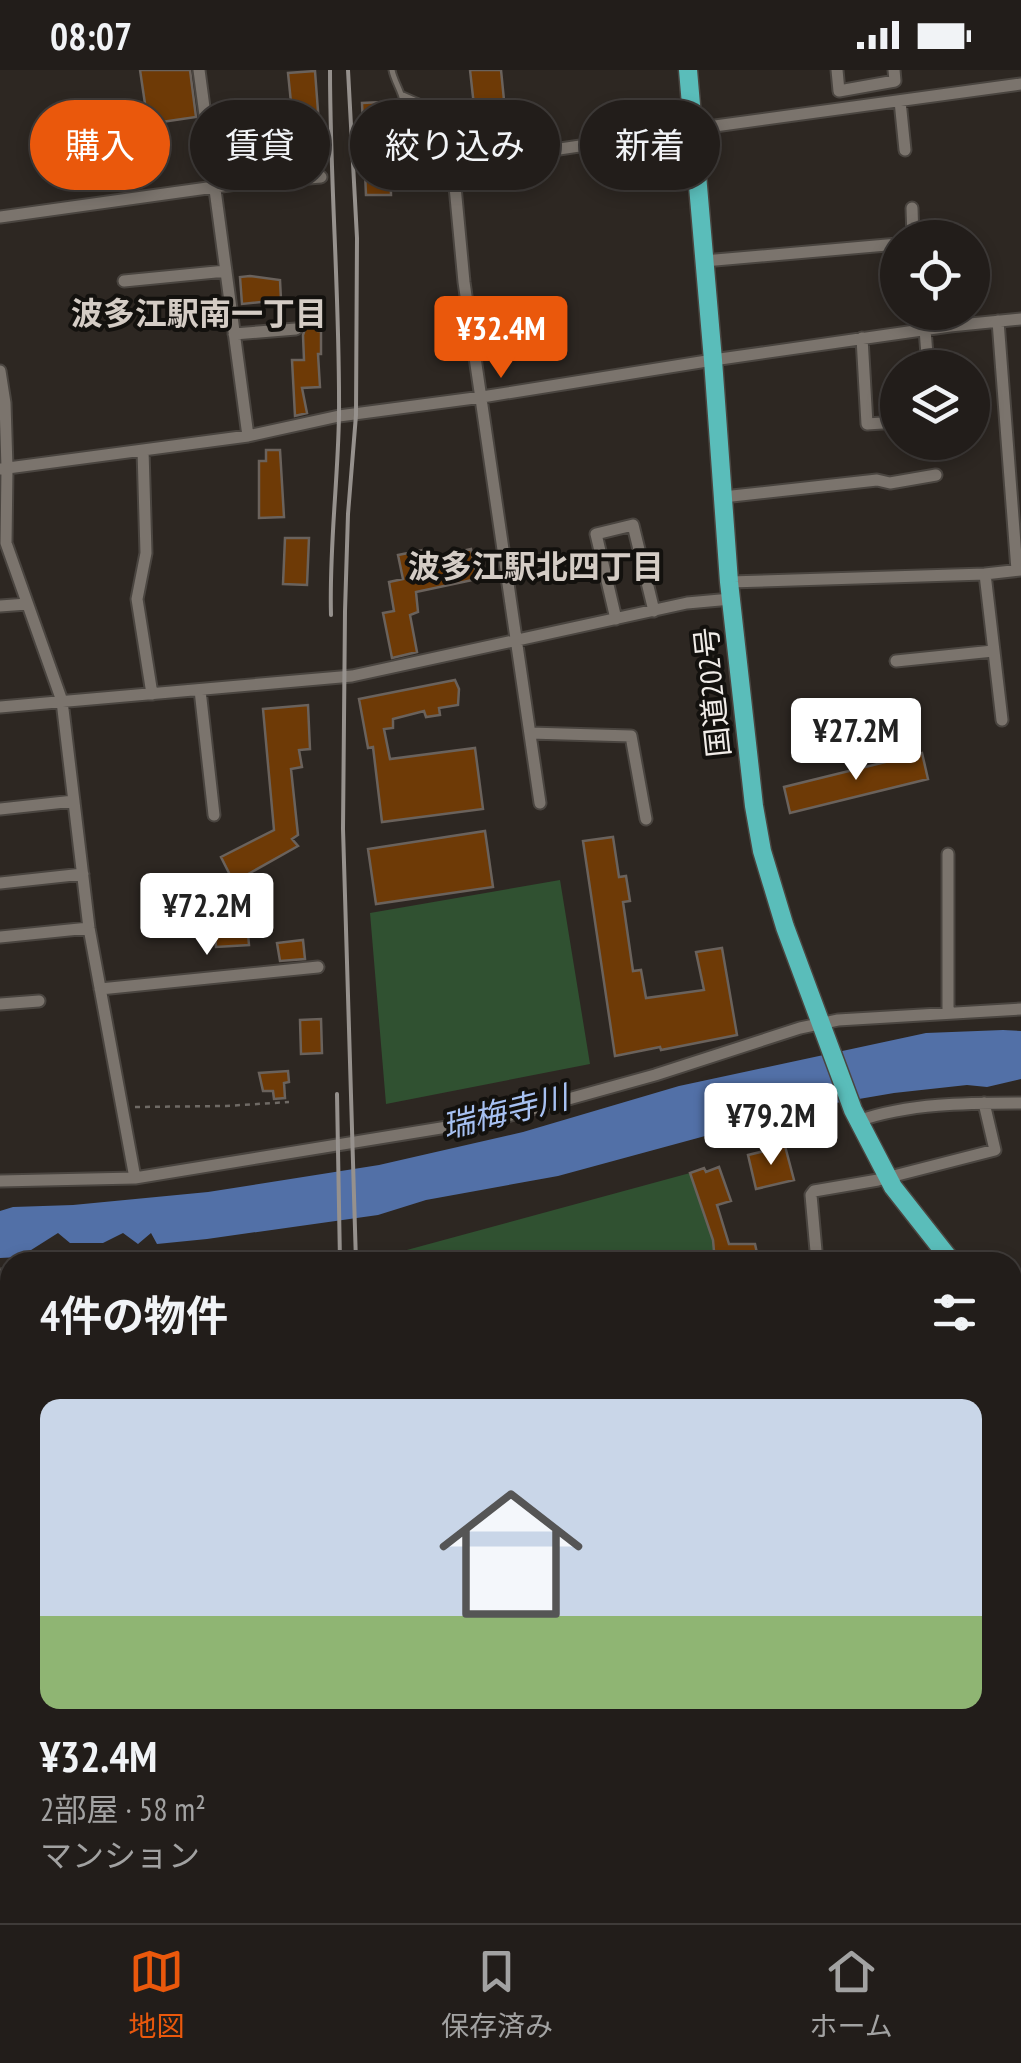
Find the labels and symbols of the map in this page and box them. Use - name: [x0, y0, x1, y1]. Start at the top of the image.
- district label: 波多江駅南一丁目: [71, 292, 327, 334]
- pin: ¥32.4M: [420, 296, 582, 381]
- district label: 波多江駅北四丁目: [408, 545, 664, 587]
- street label: 国道202号: [685, 625, 738, 759]
- pin: ¥27.2M: [775, 698, 937, 783]
- pin: ¥72.2M: [126, 873, 288, 958]
- water label: 瑞梅寺川: [438, 1074, 575, 1147]
- pin: ¥79.2M: [690, 1083, 852, 1168]

